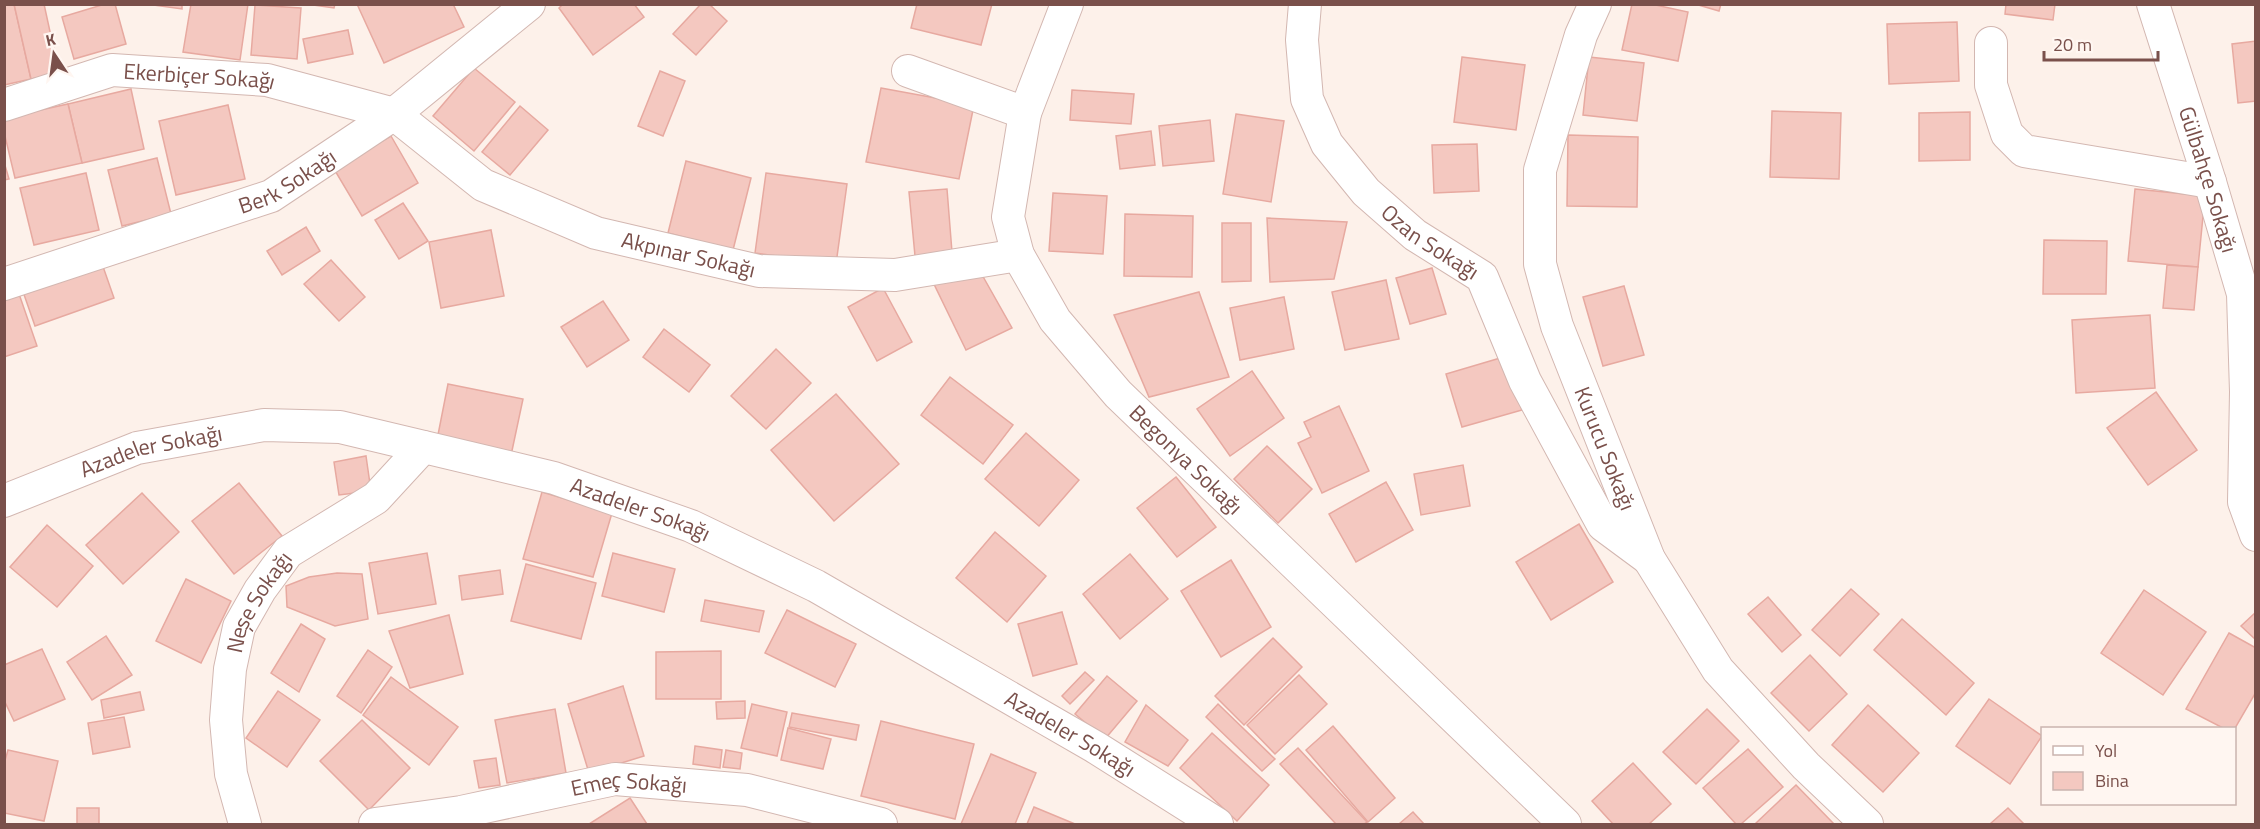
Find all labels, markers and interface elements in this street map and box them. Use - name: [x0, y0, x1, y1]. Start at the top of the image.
- north arrow: [24, 24, 84, 84]
- scale bar: [2044, 24, 2158, 62]
- text: K: [43, 27, 58, 52]
- text: 20 m: [2053, 31, 2092, 58]
- street label: Ekerbiçer Sokağı: [122, 54, 279, 99]
- street label: Gülbahçe Sokağı: [2170, 102, 2247, 257]
- street label: Berk Sokağı: [234, 140, 343, 223]
- street label: Ozan Sokağı: [1373, 196, 1486, 288]
- street label: Akpınar Sokağı: [618, 223, 759, 287]
- street label: Kurucu Sokağı: [1566, 381, 1645, 515]
- street label: Begonya Sokağı: [1121, 396, 1251, 523]
- street label: Azadeler Sokağı: [74, 416, 225, 486]
- street label: Azadeler Sokağı: [566, 468, 716, 550]
- street label: Neşe Sokağı: [217, 544, 300, 656]
- street label: Azadeler Sokağı: [998, 681, 1142, 786]
- legend: [2041, 727, 2236, 805]
- text: Yol: [2095, 737, 2117, 764]
- street label: Emeç Sokağı: [567, 762, 689, 805]
- text: Bina: [2095, 767, 2129, 794]

